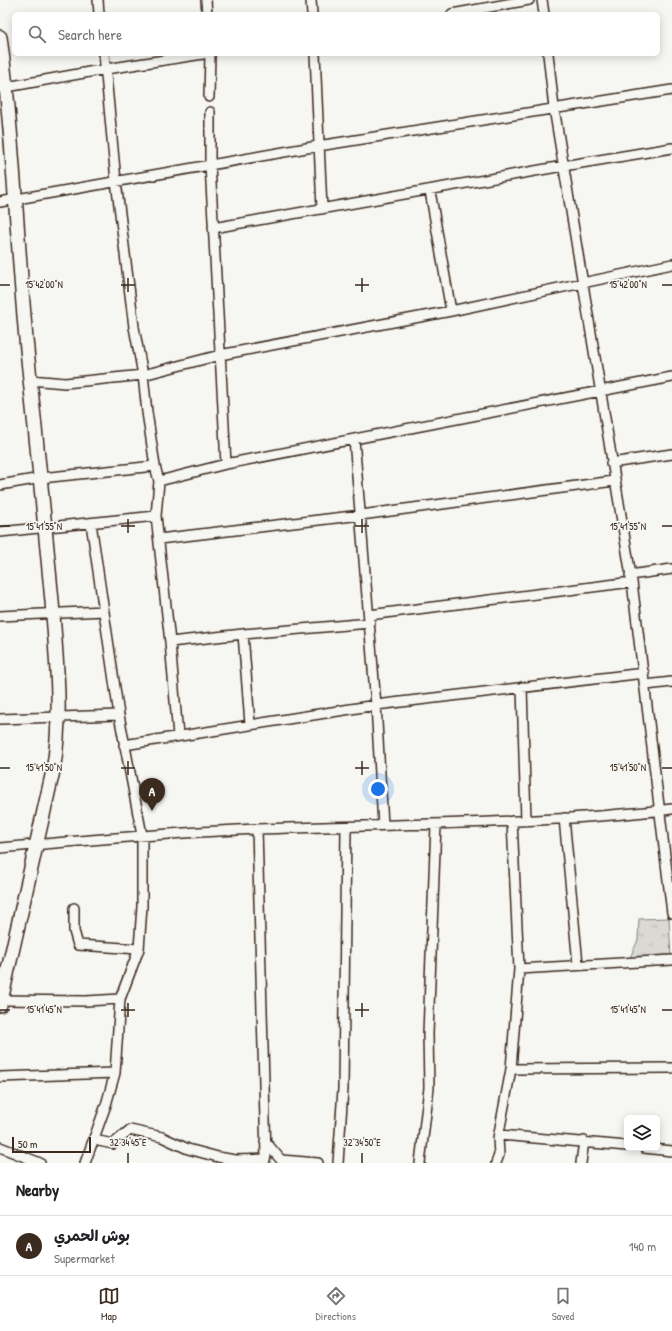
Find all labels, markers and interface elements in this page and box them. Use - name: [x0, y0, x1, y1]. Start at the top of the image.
- search box: [12, 12, 660, 56]
- icon: search: [26, 23, 48, 45]
- text: Search here: [58, 24, 122, 45]
- text: 15°42'00"N: [25, 278, 63, 291]
- text: 15°42'00"N: [609, 278, 647, 291]
- text: 15°41'55"N: [26, 520, 62, 533]
- text: 15°41'55"N: [610, 520, 646, 533]
- text: 15°41'50"N: [26, 761, 62, 774]
- text: 15°41'50"N: [610, 761, 646, 774]
- pin: A: [139, 778, 165, 811]
- your location: [368, 779, 388, 799]
- text: 15°41'45"N: [26, 1003, 62, 1016]
- text: 15°41'45"N: [610, 1003, 646, 1016]
- map controls: [624, 1115, 660, 1151]
- button: layers: [624, 1115, 660, 1151]
- scale bar: [12, 1135, 91, 1154]
- text: 32°34'45"E: [110, 1136, 147, 1149]
- text: 32°34'50"E: [343, 1136, 381, 1149]
- text: 50 m: [18, 1137, 38, 1151]
- text: Nearby: [16, 1178, 59, 1201]
- text: بوش الحمري: [54, 1225, 130, 1246]
- text: A: [26, 1237, 32, 1255]
- text: 140 m: [629, 1237, 656, 1255]
- text: Supermarket: [54, 1249, 115, 1267]
- tab: Map: [98, 1285, 120, 1323]
- tab: Directions: [316, 1285, 356, 1323]
- tab: Saved: [552, 1285, 574, 1323]

